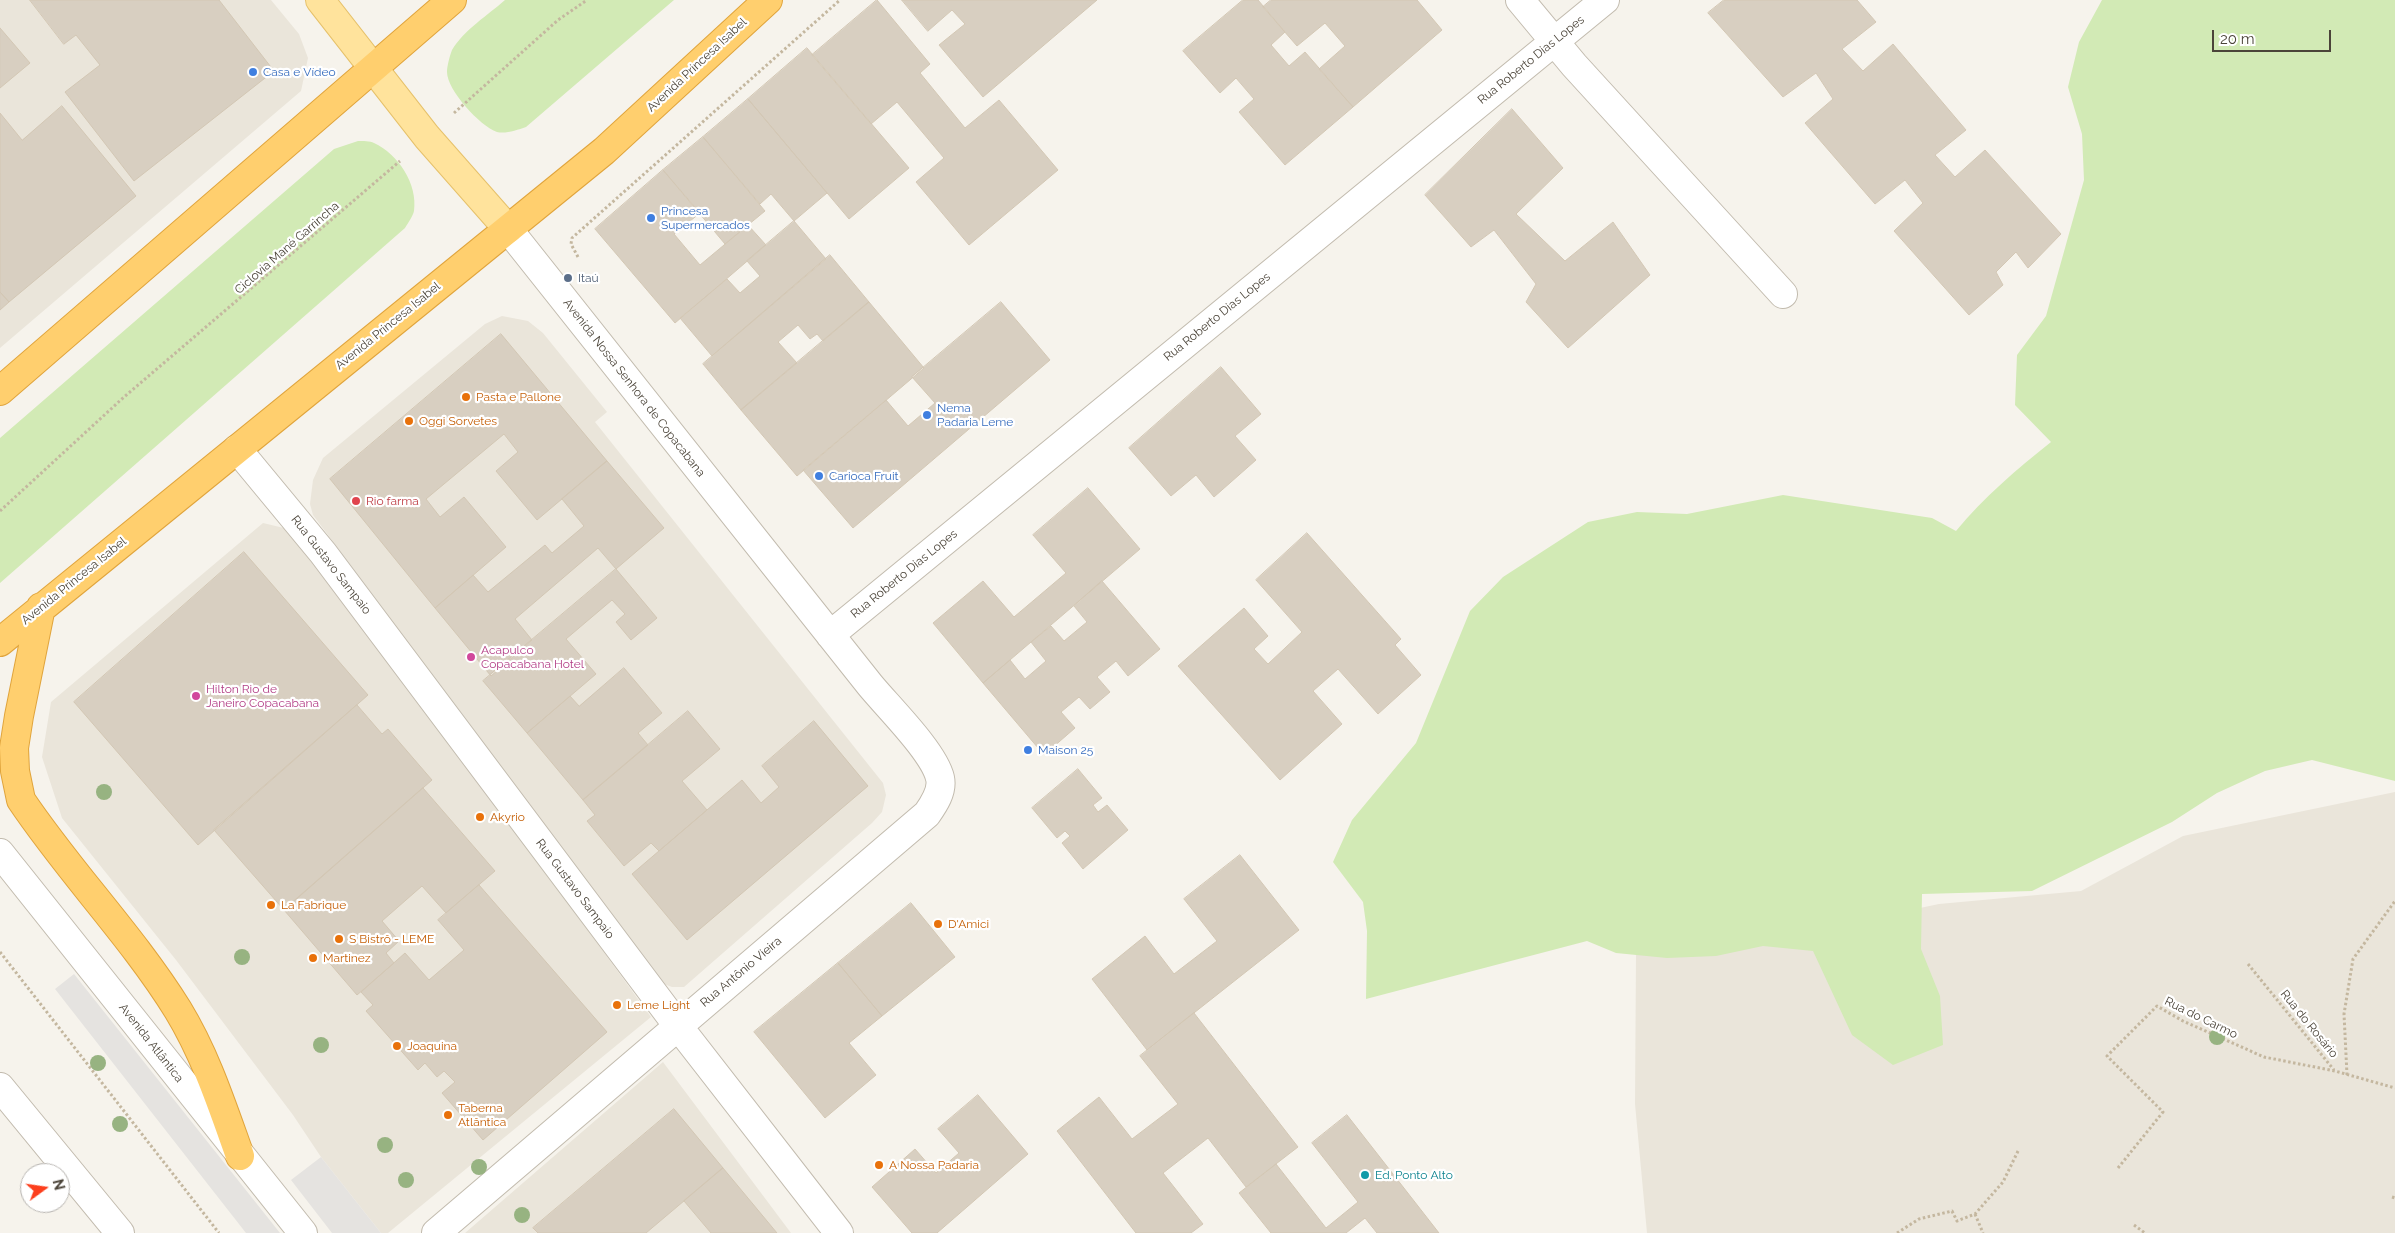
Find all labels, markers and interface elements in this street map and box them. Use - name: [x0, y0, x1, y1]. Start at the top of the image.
- street label: Rua Roberto Dias Lopes: [1475, 13, 1587, 107]
- street label: Avenida Princesa Isabel: [644, 15, 750, 115]
- scale bar: [2215, 20, 2334, 52]
- text: 20 m: [2220, 30, 2255, 48]
- place label: Casa e Vídeo: [263, 65, 336, 79]
- marker: Casa e Vídeo: [247, 66, 259, 78]
- street label: Ciclovia Mané Garrincha: [232, 199, 342, 297]
- place label: Princesa Supermercados: [661, 204, 750, 232]
- marker: Princesa Supermercados: [645, 212, 657, 224]
- street label: Rua Roberto Dias Lopes: [1161, 270, 1273, 364]
- place label: Itaú: [578, 271, 599, 285]
- marker: Itaú: [562, 272, 574, 284]
- street label: Avenida Princesa Isabel: [333, 279, 443, 373]
- street label: Avenida Nossa Senhora de Copacabana: [560, 296, 708, 480]
- place label: Pasta e Pallone: [476, 390, 561, 404]
- marker: Pasta e Pallone: [460, 391, 472, 403]
- place label: Nema Padaria Leme: [937, 401, 1013, 429]
- marker: Nema Padaria Leme: [921, 409, 933, 421]
- place label: Oggi Sorvetes: [419, 414, 497, 428]
- marker: Oggi Sorvetes: [403, 415, 415, 427]
- place label: Carioca Fruit: [829, 469, 899, 483]
- marker: Carioca Fruit: [813, 470, 825, 482]
- place label: Rio farma: [366, 494, 419, 508]
- marker: Rio farma: [350, 495, 362, 507]
- street label: Rua Gustavo Sampaio: [288, 513, 374, 617]
- street label: Rua Roberto Dias Lopes: [848, 527, 960, 621]
- street label: Avenida Princesa Isabel: [19, 534, 129, 628]
- place label: Acapulco Copacabana Hotel: [481, 643, 584, 671]
- marker: Acapulco Copacabana Hotel: [465, 651, 477, 663]
- place label: Hilton Rio de Janeiro Copacabana: [206, 682, 319, 710]
- marker: Hilton Rio de Janeiro Copacabana: [190, 690, 202, 702]
- place label: Maison 25: [1038, 743, 1093, 757]
- marker: Maison 25: [1022, 744, 1034, 756]
- place label: Akyrio: [490, 810, 525, 824]
- marker: Akyrio: [474, 811, 486, 823]
- street label: Rua Gustavo Sampaio: [533, 836, 617, 942]
- place label: La Fabrique: [281, 898, 346, 912]
- marker: La Fabrique: [265, 899, 277, 911]
- place label: D'Amici: [948, 917, 989, 931]
- marker: D'Amici: [932, 918, 944, 930]
- place label: S Bistrô - LEME: [349, 932, 434, 946]
- marker: S Bistrô - LEME: [333, 933, 345, 945]
- street label: Rua Antônio Vieira: [697, 934, 785, 1010]
- place label: Martinez: [323, 951, 371, 965]
- marker: Martinez: [307, 952, 319, 964]
- street label: Rua do Rosário: [2277, 987, 2341, 1061]
- street label: Rua do Carmo: [2162, 994, 2240, 1042]
- place label: Leme Light: [627, 998, 690, 1012]
- marker: Leme Light: [611, 999, 623, 1011]
- street label: Avenida Atlântica: [116, 1001, 186, 1085]
- place label: Joaquina: [407, 1039, 457, 1053]
- marker: Joaquina: [391, 1040, 403, 1052]
- place label: Taberna Atlântica: [458, 1101, 506, 1129]
- marker: Taberna Atlântica: [442, 1109, 454, 1121]
- place label: A Nossa Padaria: [889, 1158, 979, 1172]
- marker: A Nossa Padaria: [873, 1159, 885, 1171]
- north arrow: [20, 1163, 70, 1213]
- place label: Ed. Ponto Alto: [1375, 1168, 1453, 1182]
- marker: Ed. Ponto Alto: [1359, 1169, 1371, 1181]
- text: N: [50, 1177, 68, 1192]

